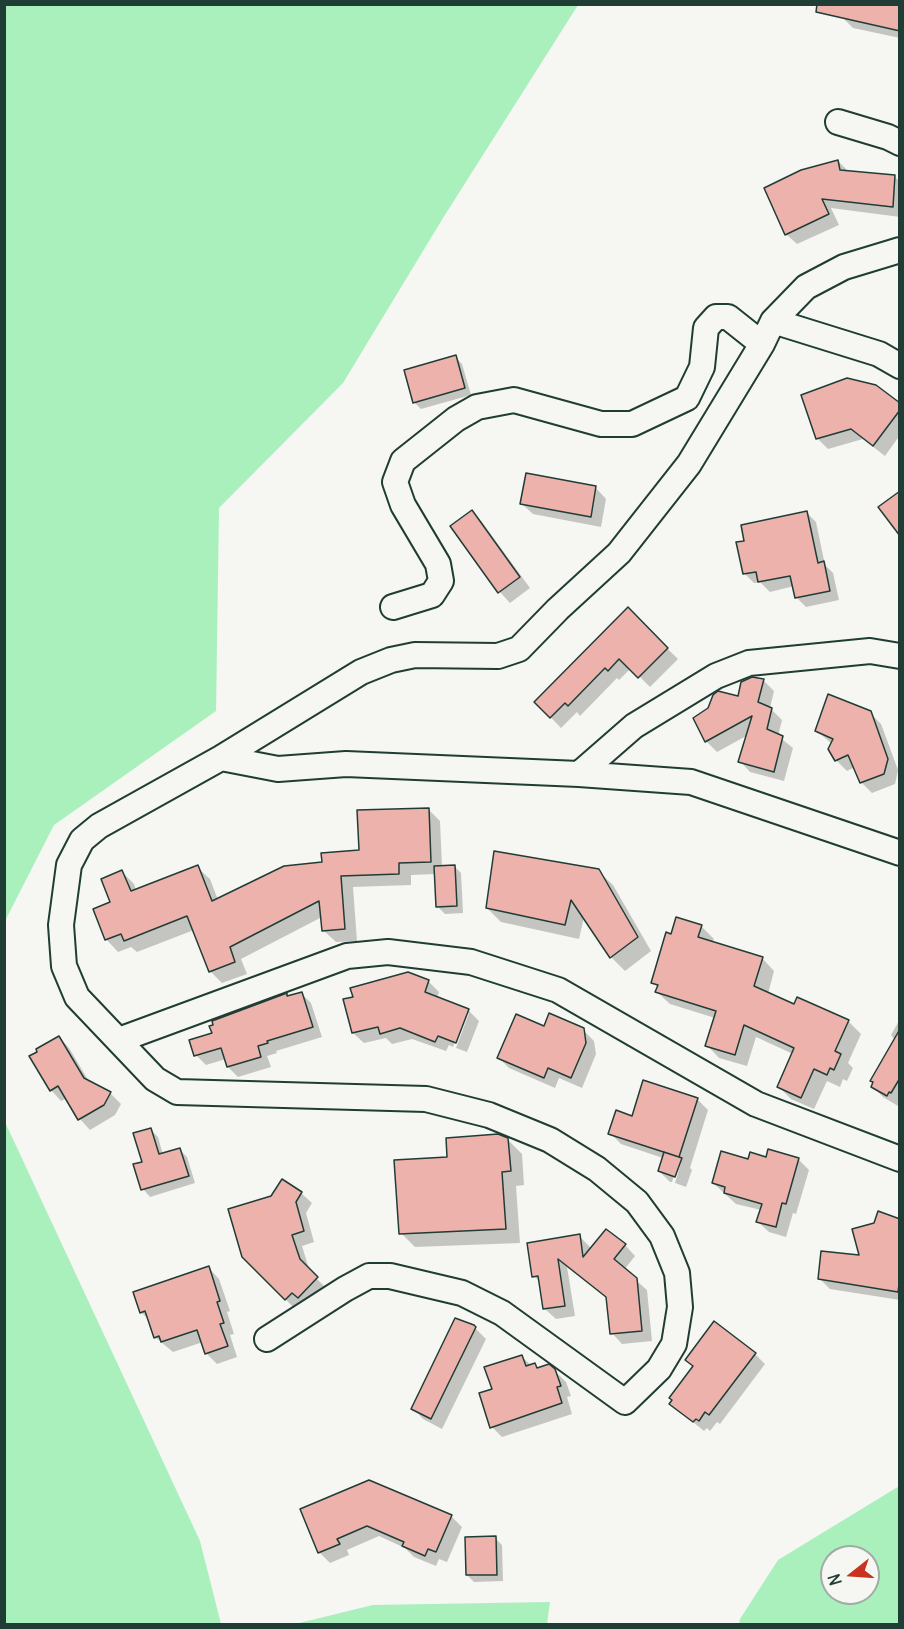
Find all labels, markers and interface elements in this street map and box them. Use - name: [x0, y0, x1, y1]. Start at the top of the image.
- north arrow: [820, 1545, 880, 1605]
- text: N: [824, 1571, 846, 1588]

